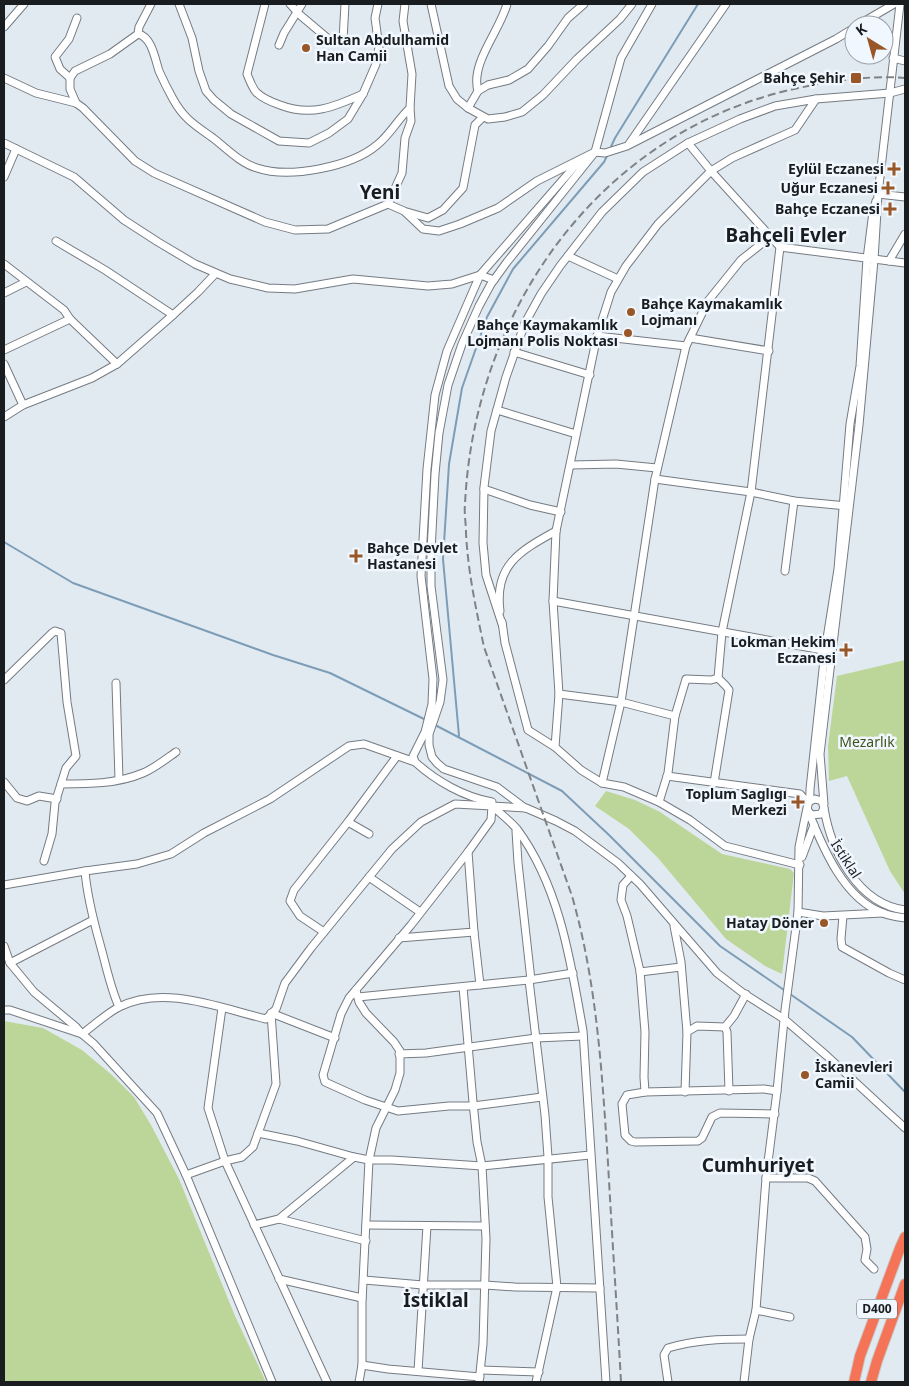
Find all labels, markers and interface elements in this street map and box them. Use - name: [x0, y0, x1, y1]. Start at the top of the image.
- north arrow: [844, 15, 894, 65]
- text: K: [851, 18, 871, 40]
- place label: Sultan Abdulhamid Han Camii: [316, 30, 449, 65]
- marker: Sultan Abdulhamid Han Camii: [300, 42, 312, 54]
- place label: Bahçe Şehir: [763, 68, 846, 87]
- marker: Bahçe Şehir: [849, 71, 863, 85]
- place label: Eylül Eczanesi: [788, 159, 884, 178]
- marker: Eylül Eczanesi: [888, 163, 900, 175]
- place label: Uğur Eczanesi: [781, 178, 878, 197]
- district label: Yeni: [360, 179, 400, 205]
- marker: Uğur Eczanesi: [882, 182, 894, 194]
- place label: Bahçe Eczanesi: [775, 199, 880, 218]
- marker: Bahçe Eczanesi: [884, 203, 896, 215]
- district label: Bahçeli Evler: [726, 222, 847, 248]
- place label: Bahçe Kaymakamlık Lojmanı: [641, 294, 783, 329]
- marker: Bahçe Kaymakamlık Lojmanı: [625, 306, 637, 318]
- place label: Bahçe Kaymakamlık Lojmanı Polis Noktası: [467, 315, 618, 350]
- marker: Bahçe Kaymakamlık Lojmanı Polis Noktası: [622, 327, 634, 339]
- place label: Bahçe Devlet Hastanesi: [367, 538, 458, 573]
- marker: Bahçe Devlet Hastanesi: [349, 549, 363, 563]
- place label: Lokman Hekim Eczanesi: [730, 632, 836, 667]
- marker: Lokman Hekim Eczanesi: [840, 644, 852, 656]
- park label: Mezarlık: [839, 732, 895, 751]
- place label: Toplum Saglıgı Merkezi: [685, 784, 787, 819]
- marker: Toplum Saglıgı Merkezi: [791, 795, 805, 809]
- street label: İstiklal: [827, 836, 866, 882]
- place label: Hatay Döner: [726, 913, 815, 932]
- marker: Hatay Döner: [818, 917, 830, 929]
- place label: İskanevleri Camii: [815, 1057, 893, 1092]
- marker: İskanevleri Camii: [799, 1069, 811, 1081]
- district label: Cumhuriyet: [702, 1152, 814, 1178]
- district label: İstiklal: [403, 1287, 469, 1313]
- road number: D400: [857, 1300, 897, 1318]

